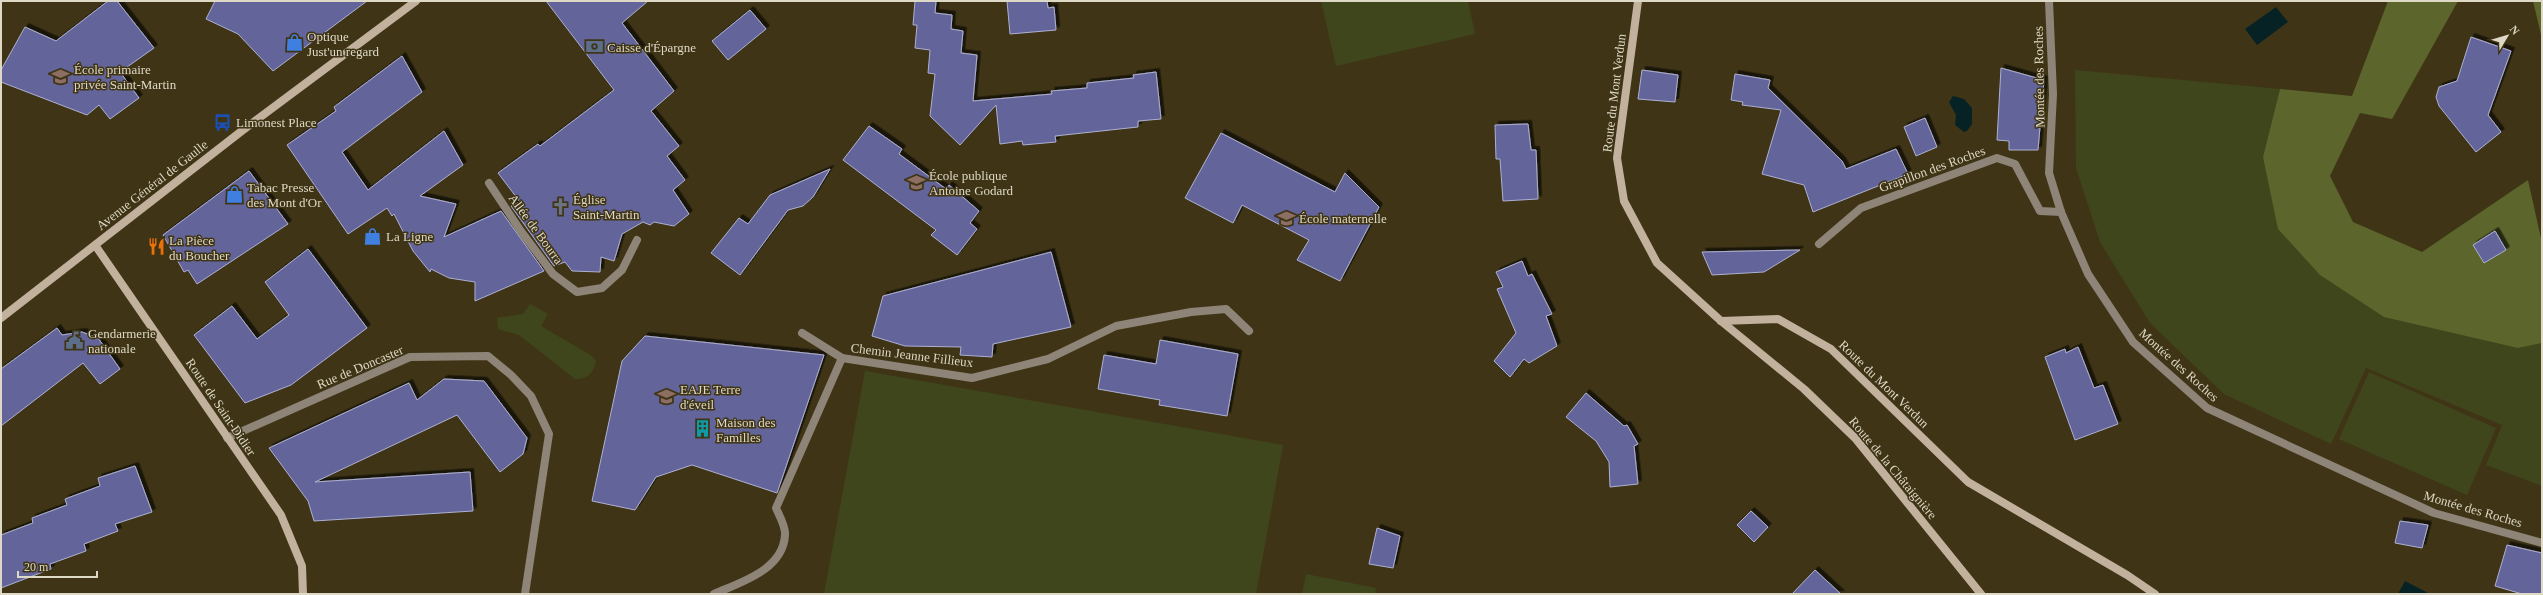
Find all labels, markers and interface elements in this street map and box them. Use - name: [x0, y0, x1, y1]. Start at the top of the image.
- north arrow: [2487, 16, 2527, 56]
- text: N: [2508, 23, 2522, 37]
- street label: Montée des Roches: [2031, 26, 2047, 128]
- place label: Optique Just'un regard: [307, 29, 380, 59]
- street label: Route du Mont Verdun: [1599, 32, 1629, 153]
- shop icon: Optique Just'un regard: [284, 33, 304, 53]
- bank icon: Caisse d'Épargne: [584, 37, 604, 57]
- place label: Caisse d'Épargne: [607, 40, 696, 55]
- place label: École primaire privée Saint-Martin: [74, 62, 177, 92]
- school or university icon: École primaire privée Saint-Martin: [51, 66, 71, 86]
- bus stop icon: Limonest Place: [213, 112, 233, 132]
- place label: Limonest Place: [236, 115, 317, 130]
- street label: Avenue Général de Gaulle: [93, 137, 211, 233]
- street label: Grapillon des Roches: [1877, 143, 1987, 195]
- place label: École publique Antoine Godard: [929, 168, 1014, 198]
- school or university icon: École publique Antoine Godard: [906, 172, 926, 192]
- place label: Tabac Presse des Mont d'Or: [247, 180, 322, 210]
- shop icon: Tabac Presse des Mont d'Or: [224, 184, 244, 204]
- street label: Allée de Bourra: [506, 191, 567, 267]
- place label: Église Saint-Martin: [573, 192, 640, 222]
- church icon: Église Saint-Martin: [550, 196, 570, 216]
- school or university icon: École maternelle: [1276, 208, 1296, 228]
- place label: École maternelle: [1299, 211, 1387, 226]
- shop icon: La Ligne: [363, 226, 383, 246]
- place label: La Ligne: [386, 229, 434, 244]
- place label: La Pièce du Boucher: [169, 233, 230, 263]
- restaurant icon: La Pièce du Boucher: [146, 237, 166, 257]
- street label: Montée des Roches: [2136, 325, 2222, 405]
- place label: Gendarmerie nationale: [88, 326, 156, 356]
- public building icon: Gendarmerie nationale: [65, 330, 85, 350]
- street label: Route du Mont Verdun: [1836, 337, 1932, 431]
- street label: Chemin Jeanne Fillieux: [850, 340, 975, 370]
- street label: Rue de Doncaster: [315, 342, 406, 392]
- street label: Route de Saint-Didier: [183, 356, 259, 459]
- place label: EAJE Terre d'éveil: [680, 382, 741, 412]
- school or university icon: EAJE Terre d'éveil: [657, 386, 677, 406]
- street label: Route de la Châtaignière: [1846, 414, 1940, 522]
- place label: Maison des Familles: [716, 415, 776, 445]
- building icon: Maison des Familles: [693, 419, 713, 439]
- street label: Montée des Roches: [2422, 488, 2524, 530]
- scale bar: [18, 553, 97, 579]
- text: 20 m: [24, 560, 49, 574]

